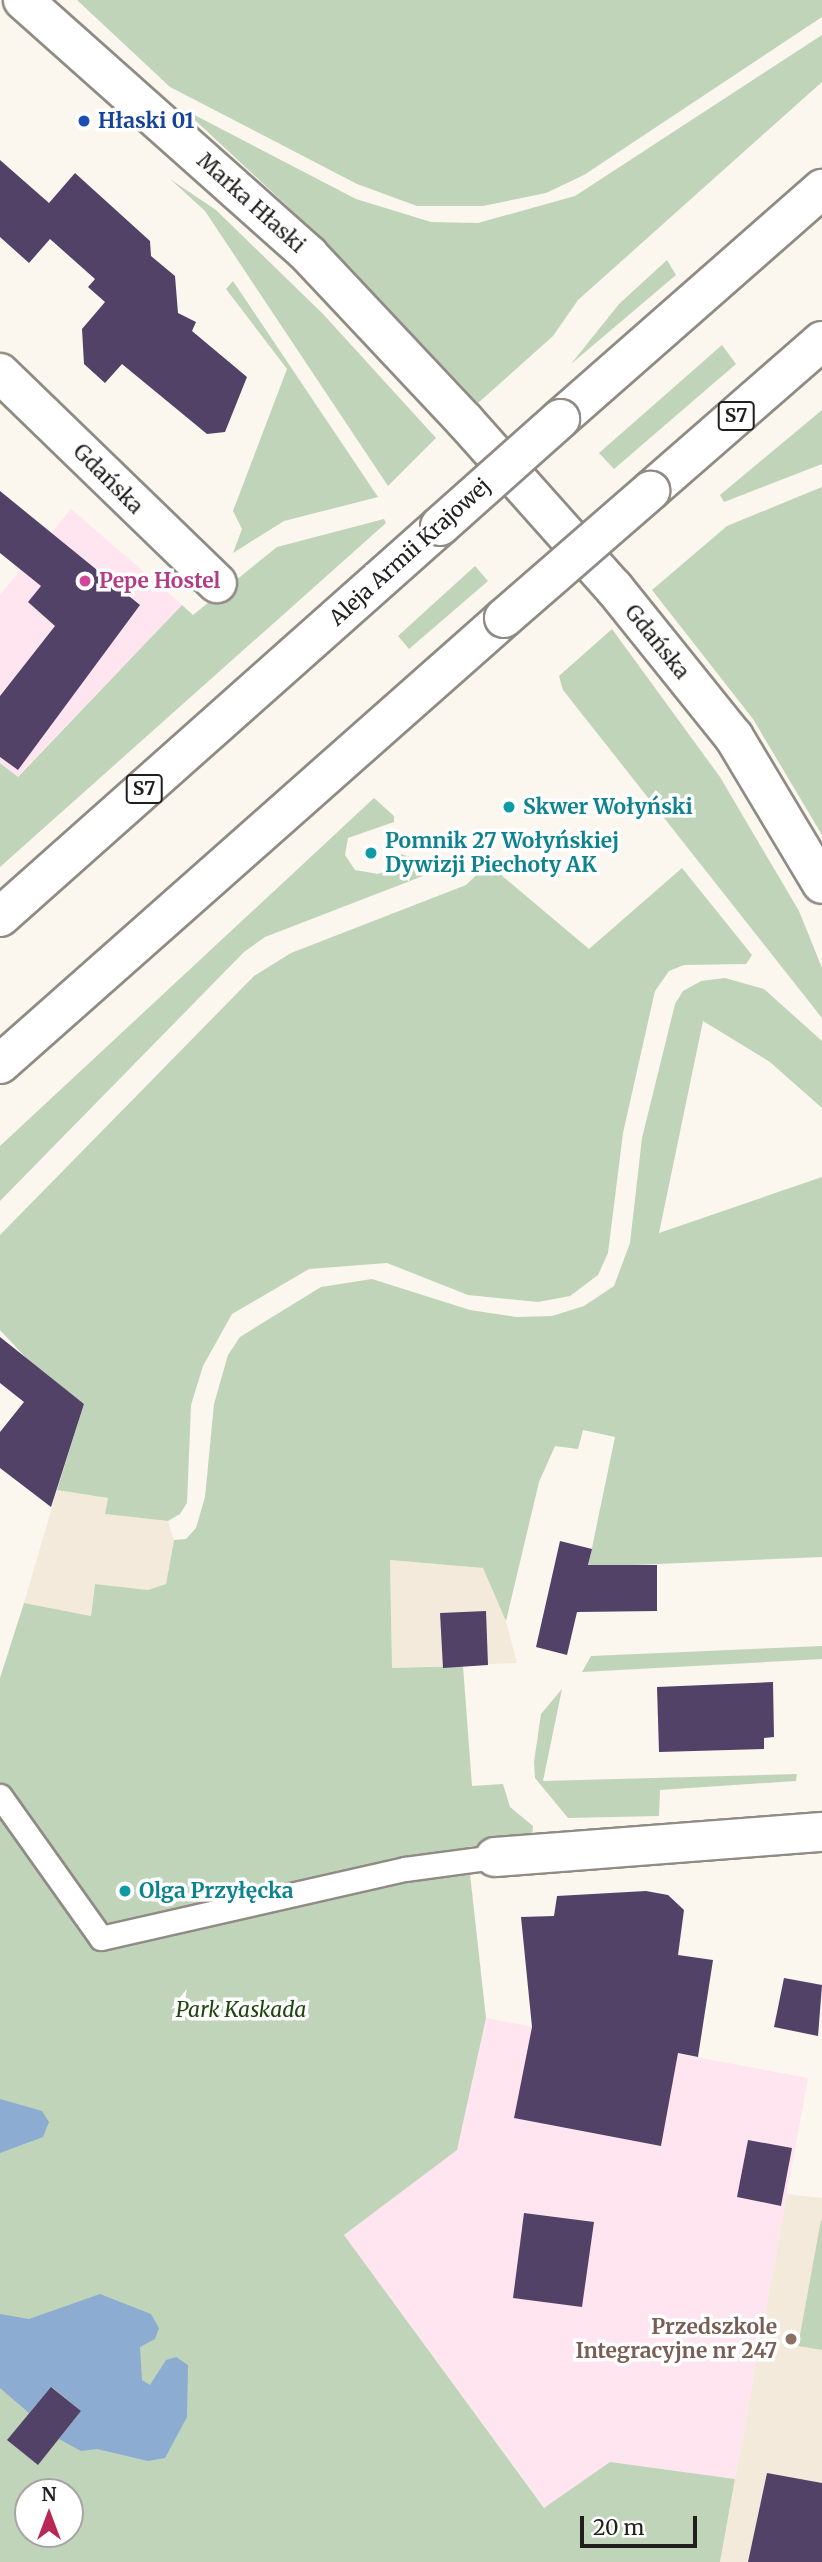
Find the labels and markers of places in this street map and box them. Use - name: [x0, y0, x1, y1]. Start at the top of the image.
- place label: Hłaski 01: [98, 108, 194, 134]
- marker: Hłaski 01: [76, 113, 92, 129]
- place label: Pepe Hostel: [99, 568, 220, 594]
- marker: Pepe Hostel: [77, 573, 93, 589]
- place label: Skwer Wołyński: [523, 794, 693, 820]
- marker: Skwer Wołyński: [501, 799, 517, 815]
- place label: Pomnik 27 Wołyńskiej Dywizji Piechoty AK: [385, 828, 619, 878]
- marker: Pomnik 27 Wołyńskiej Dywizji Piechoty AK: [363, 845, 379, 861]
- place label: Olga Przyłęcka: [139, 1878, 293, 1904]
- marker: Olga Przyłęcka: [117, 1883, 133, 1899]
- place label: Przedszkole Integracyjne nr 247: [575, 2314, 777, 2364]
- marker: Przedszkole Integracyjne nr 247: [783, 2331, 799, 2347]

